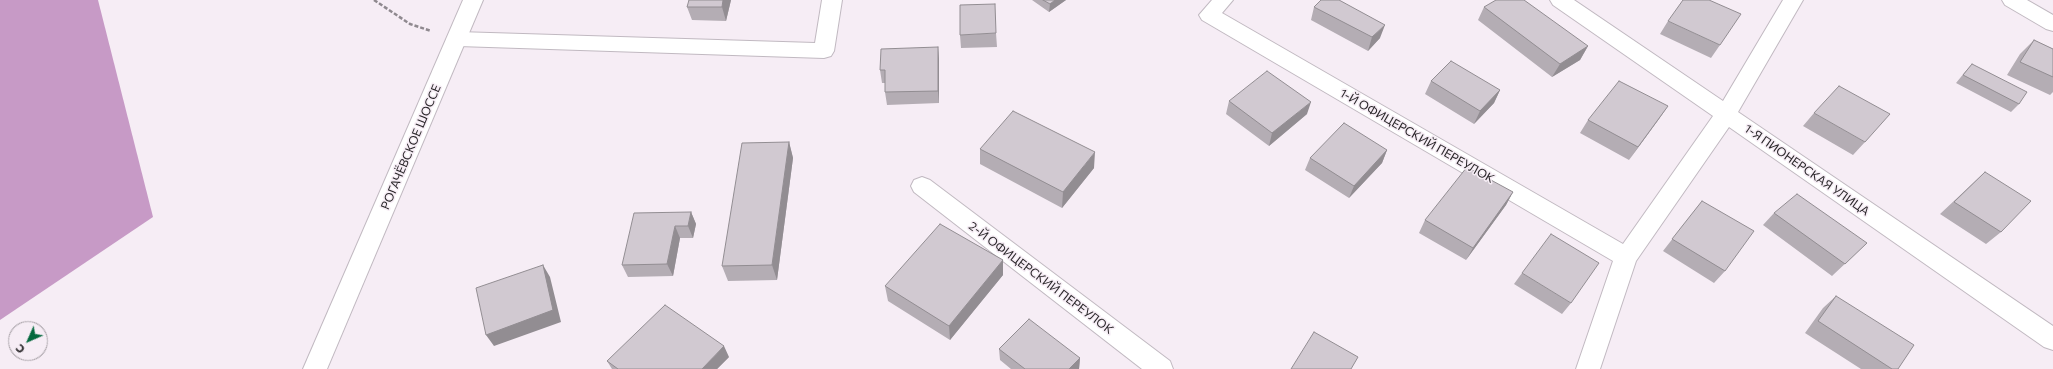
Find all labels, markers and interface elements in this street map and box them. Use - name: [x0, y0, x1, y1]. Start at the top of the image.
- street label: РОГАЧЁВСКОЕ ШОССЕ: [378, 82, 444, 212]
- street label: 1-Й ОФИЦЕРСКИЙ ПЕРЕУЛОК: [1337, 86, 1497, 186]
- street label: 1-Я ПИОНЕРСКАЯ УЛИЦА: [1742, 121, 1872, 219]
- street label: 2-Й ОФИЦЕРСКИЙ ПЕРЕУЛОК: [966, 219, 1116, 337]
- north arrow: [8, 321, 48, 361]
- text: С: [13, 342, 27, 356]

